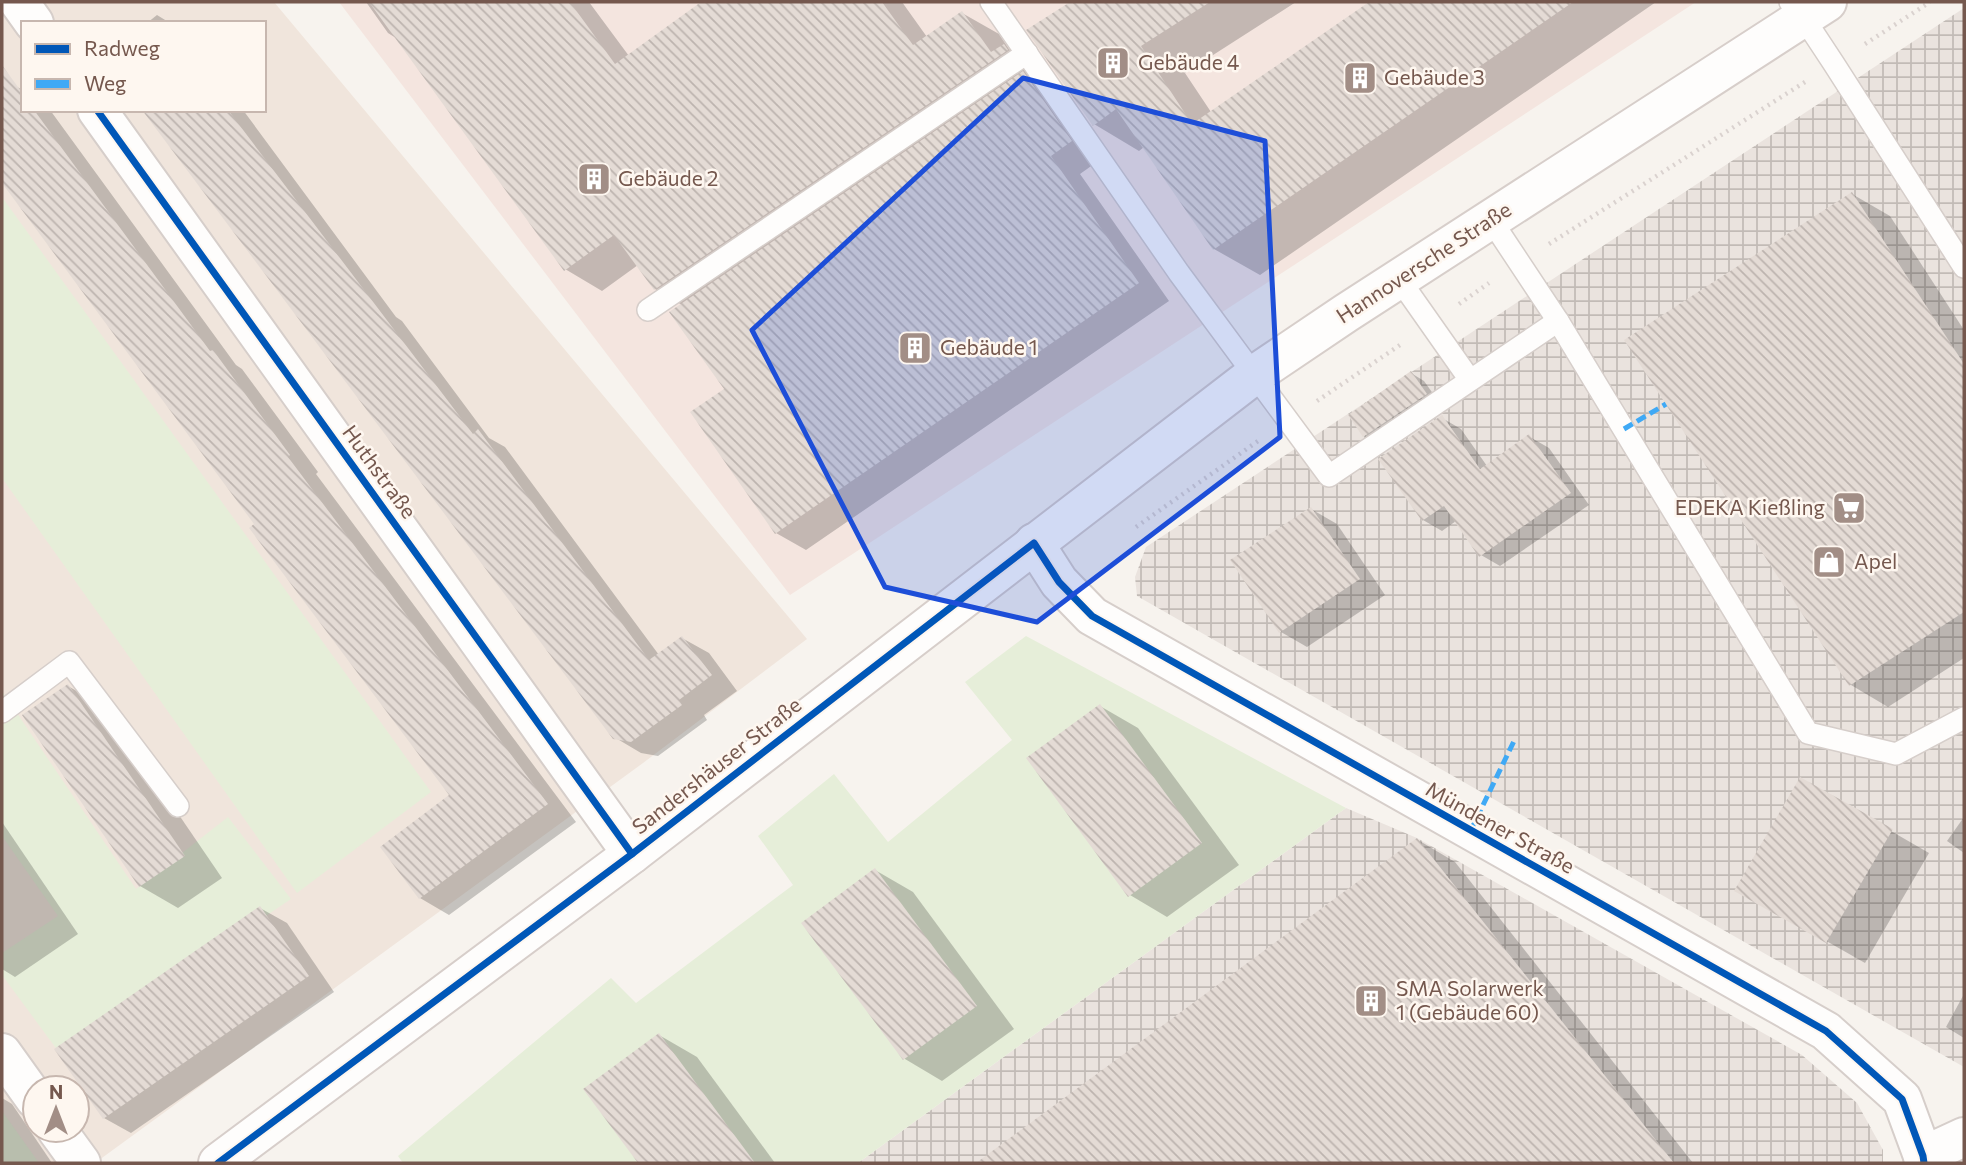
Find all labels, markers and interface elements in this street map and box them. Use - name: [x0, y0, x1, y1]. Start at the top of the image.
- legend: [21, 21, 266, 112]
- text: Radweg: [84, 35, 160, 60]
- building icon: Gebäude 4: [1094, 44, 1132, 82]
- place label: Gebäude 4: [1138, 49, 1240, 74]
- building icon: Gebäude 3: [1341, 59, 1379, 97]
- place label: Gebäude 3: [1384, 64, 1485, 89]
- text: Weg: [84, 70, 126, 95]
- building icon: Gebäude 2: [575, 160, 613, 198]
- place label: Gebäude 2: [618, 165, 718, 190]
- street label: Hannoversche Straße: [1331, 196, 1515, 328]
- building icon: Gebäude 1: [896, 329, 934, 367]
- place label: Gebäude 1: [940, 334, 1038, 359]
- street label: Huthstraße: [338, 420, 422, 523]
- supermarket icon: EDEKA Kießling: [1830, 489, 1868, 527]
- place label: EDEKA Kießling: [1675, 494, 1825, 519]
- shop icon: Apel: [1810, 543, 1848, 581]
- place label: Apel: [1854, 548, 1897, 573]
- street label: Sandershäuser Straße: [627, 691, 806, 839]
- street label: Mündener Straße: [1422, 775, 1579, 878]
- place label: SMA Solarwerk 1 (Gebäude 60): [1396, 975, 1544, 1024]
- building icon: SMA Solarwerk 1 (Gebäude 60): [1352, 982, 1390, 1020]
- north arrow: [21, 1074, 91, 1144]
- text: N: [49, 1080, 63, 1103]

